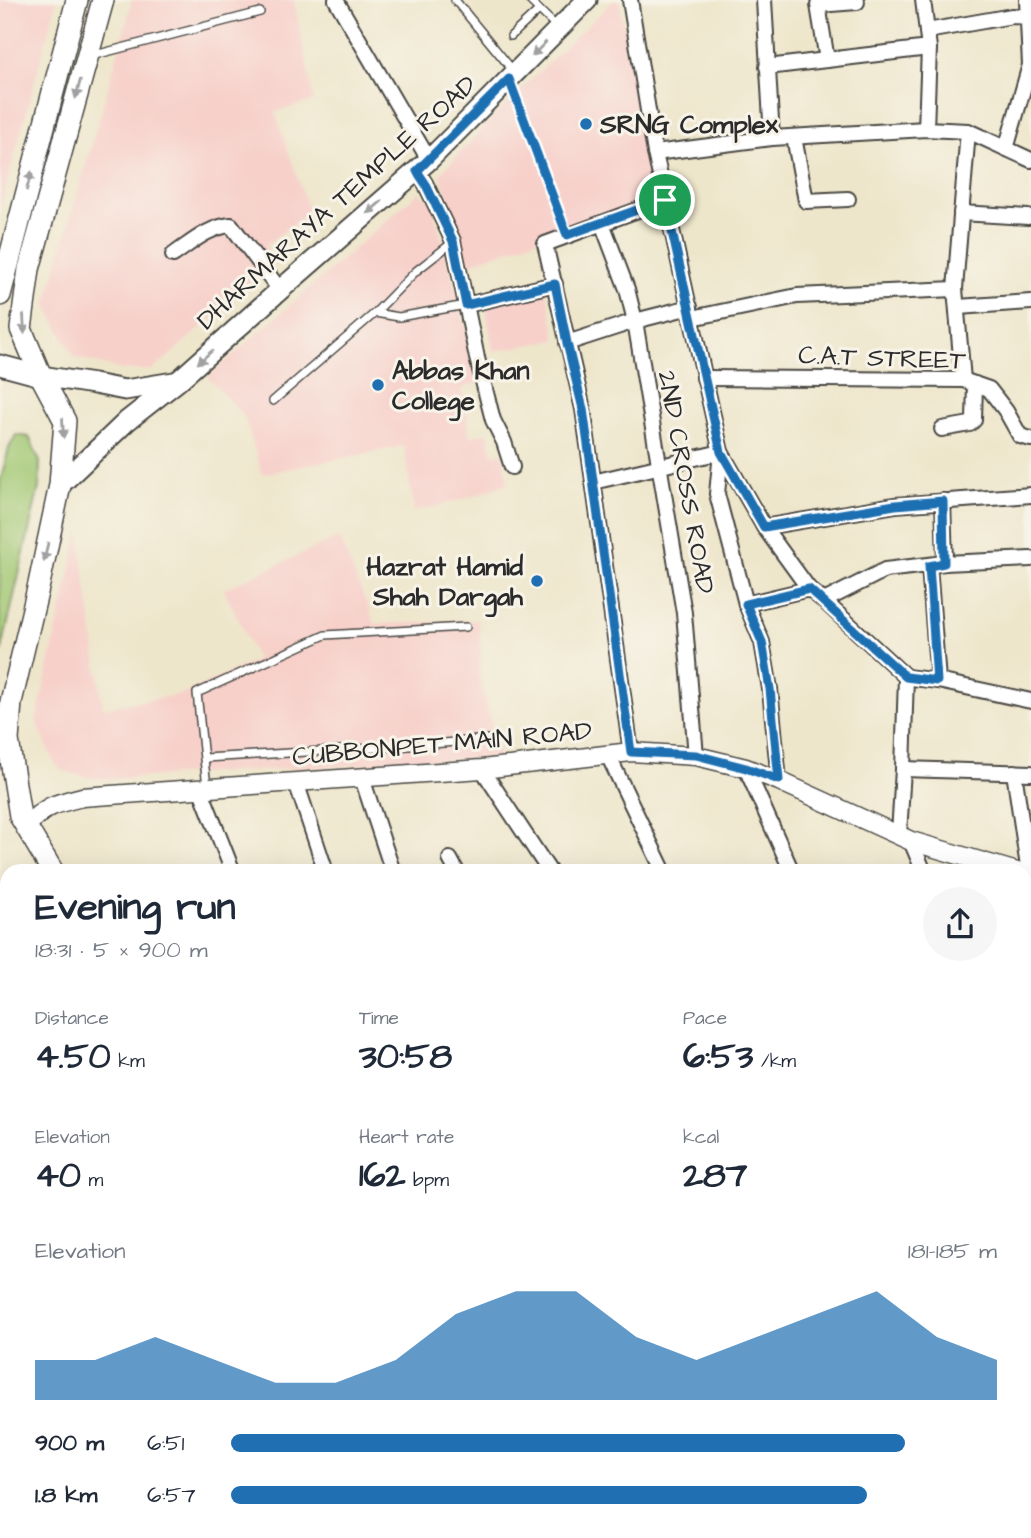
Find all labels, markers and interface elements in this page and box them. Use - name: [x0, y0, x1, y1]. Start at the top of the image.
- one-way arrow: [531, 40, 548, 56]
- street label: DHARMARAYA TEMPLE ROAD: [189, 67, 484, 338]
- one-way arrow: [72, 79, 83, 101]
- place label: SRNG Complex: [599, 107, 779, 143]
- marker: SRNG Complex: [578, 116, 594, 132]
- pin: [635, 170, 695, 230]
- one-way arrow: [25, 171, 35, 192]
- icon: arrive: [646, 181, 684, 219]
- one-way arrow: [367, 198, 384, 214]
- one-way arrow: [19, 313, 30, 335]
- street label: C.A.T STREET: [798, 337, 967, 379]
- one-way arrow: [196, 349, 214, 365]
- place label: Abbas Khan College: [392, 353, 529, 422]
- street label: 2ND CROSS ROAD: [649, 368, 723, 597]
- marker: Abbas Khan College: [370, 377, 386, 393]
- one-way arrow: [57, 417, 68, 439]
- one-way arrow: [40, 541, 51, 563]
- place label: Hazrat Hamid Shah Dargah: [366, 549, 524, 618]
- marker: Hazrat Hamid Shah Dargah: [529, 573, 545, 589]
- street label: CUBBONPET MAIN ROAD: [291, 713, 593, 775]
- text: Evening run: [35, 882, 236, 934]
- button: share: [923, 887, 997, 961]
- text: 18:31 · 5 × 900 m: [35, 934, 208, 966]
- text: Distance: [35, 1005, 109, 1032]
- text: Time: [359, 1005, 399, 1032]
- text: Pace: [683, 1005, 727, 1032]
- text: 4.50: [35, 1032, 111, 1081]
- text: 30:58: [359, 1032, 452, 1081]
- text: 6:53: [683, 1032, 753, 1081]
- text: km: [111, 1048, 145, 1075]
- text: /km: [753, 1048, 796, 1075]
- text: Elevation: [35, 1124, 110, 1151]
- text: Heart rate: [359, 1124, 454, 1151]
- text: kcal: [683, 1124, 719, 1151]
- text: 40: [35, 1151, 81, 1200]
- text: 162: [359, 1151, 405, 1200]
- text: 287: [683, 1151, 747, 1200]
- text: m: [81, 1167, 103, 1194]
- text: bpm: [405, 1167, 449, 1194]
- text: Elevation: [35, 1235, 126, 1267]
- text: 181–185 m: [908, 1235, 997, 1267]
- text: 900 m: [35, 1427, 104, 1459]
- text: 6:51: [147, 1427, 185, 1459]
- text: 1.8 km: [35, 1479, 97, 1511]
- text: 6:57: [147, 1479, 196, 1511]

